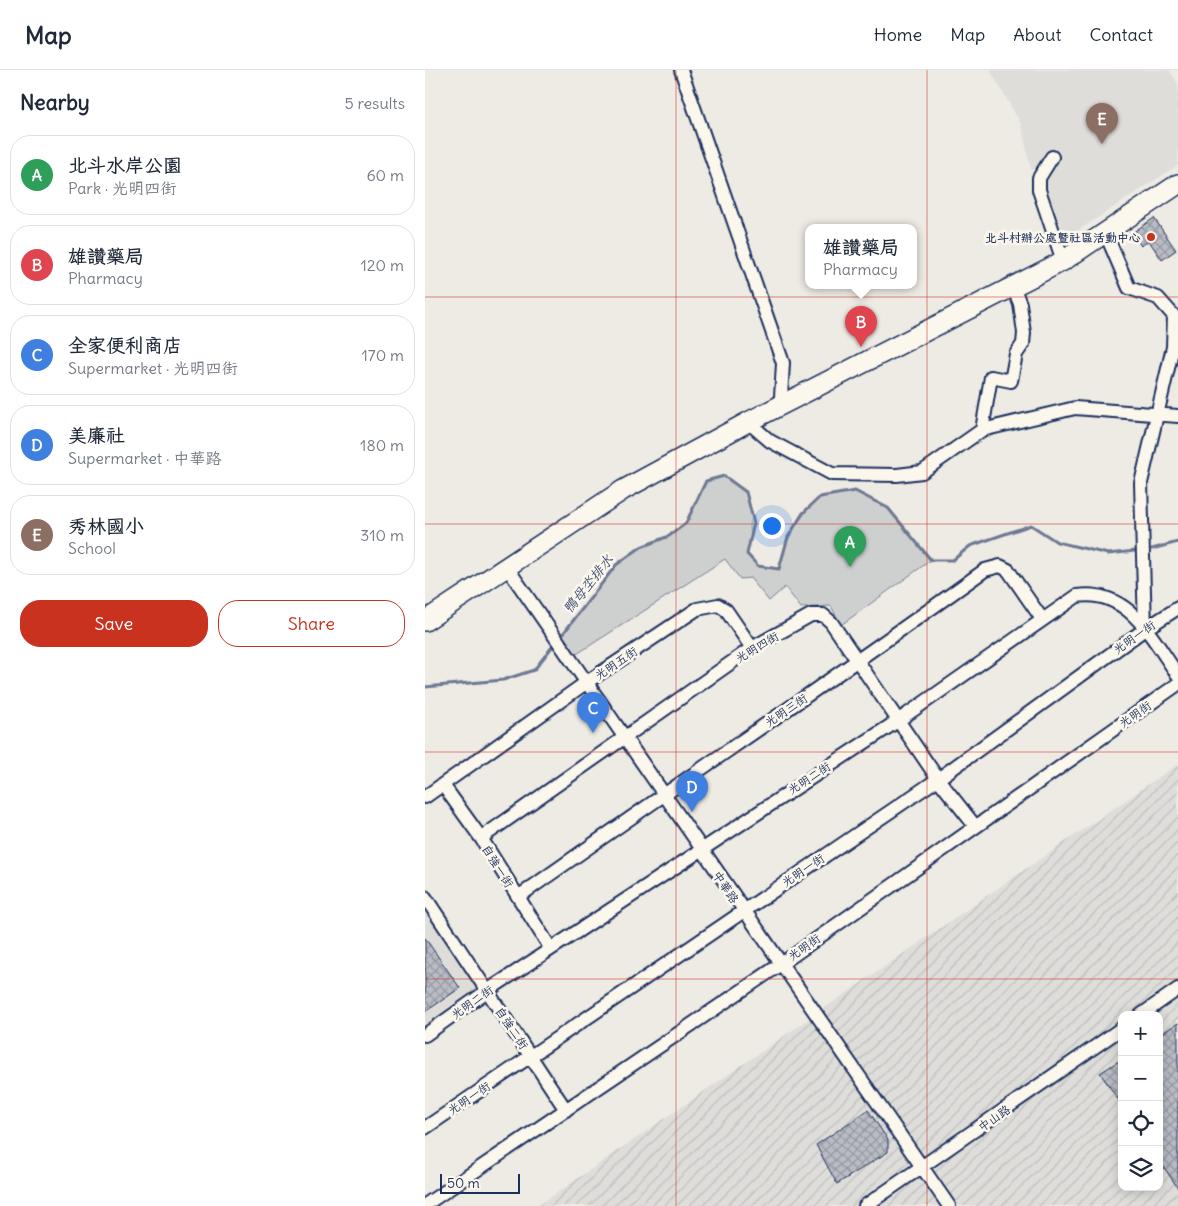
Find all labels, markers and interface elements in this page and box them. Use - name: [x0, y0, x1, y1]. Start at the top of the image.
- text: Map: [25, 20, 72, 50]
- text: Home: [874, 23, 922, 46]
- text: Map: [950, 23, 985, 46]
- text: About: [1013, 23, 1061, 46]
- text: Contact: [1089, 23, 1153, 46]
- text: Nearby: [20, 89, 90, 116]
- text: 5 results: [344, 93, 405, 113]
- pin: E: [1086, 103, 1118, 144]
- text: 北斗水岸公園: [68, 153, 182, 177]
- text: A: [32, 165, 42, 185]
- text: 60 m: [366, 165, 404, 185]
- text: Park · 光明四街: [68, 178, 176, 198]
- popup: [805, 224, 917, 289]
- place label: 北斗村辦公處暨社區活動中心: [985, 230, 1141, 245]
- marker: 北斗村辦公處暨社區活動中心: [1145, 231, 1157, 243]
- text: 雄讚藥局: [823, 235, 899, 259]
- text: 雄讚藥局: [68, 244, 144, 268]
- text: B: [32, 255, 42, 275]
- text: 120 m: [361, 255, 404, 275]
- text: Pharmacy: [823, 259, 898, 279]
- text: Pharmacy: [68, 268, 143, 288]
- pin: B: [845, 306, 877, 347]
- text: 全家便利商店: [68, 333, 182, 357]
- text: C: [32, 345, 42, 365]
- text: 170 m: [361, 345, 404, 365]
- text: Supermarket · 光明四街: [68, 358, 237, 378]
- text: 美廉社: [68, 423, 125, 447]
- text: D: [31, 435, 43, 455]
- text: 180 m: [360, 435, 404, 455]
- text: Supermarket · 中華路: [68, 448, 221, 468]
- your location: [759, 513, 785, 539]
- text: 秀林國小: [68, 514, 144, 538]
- text: E: [32, 525, 42, 545]
- text: 310 m: [360, 525, 404, 545]
- pin: A: [834, 526, 866, 567]
- text: School: [68, 538, 116, 558]
- water label: 鴨母坔排水: [559, 550, 618, 617]
- button: Save: [20, 600, 208, 647]
- button: Share: [218, 600, 405, 647]
- street label: 光明一街: [1110, 617, 1158, 657]
- street label: 光明四街: [733, 628, 781, 666]
- street label: 光明五街: [592, 643, 640, 683]
- street label: 光明三街: [762, 690, 810, 730]
- pin: C: [577, 692, 609, 733]
- street label: 光明街: [1116, 698, 1154, 730]
- street label: 光明二街: [785, 759, 833, 797]
- pin: D: [676, 771, 708, 812]
- street label: 自強一街: [479, 842, 517, 890]
- street label: 光明一街: [779, 850, 827, 890]
- street label: 中華路: [710, 868, 742, 906]
- street label: 光明街: [785, 931, 823, 963]
- street label: 光明二街: [448, 982, 496, 1022]
- street label: 自強二街: [492, 1004, 532, 1052]
- map controls: [1118, 1011, 1163, 1191]
- button: +: [1118, 1011, 1163, 1056]
- button: −: [1118, 1056, 1163, 1101]
- street label: 光明一街: [445, 1078, 493, 1118]
- button: locate: [1118, 1101, 1163, 1146]
- street label: 中山路: [975, 1102, 1013, 1134]
- button: layers: [1118, 1146, 1163, 1191]
- scale bar: [440, 1171, 520, 1194]
- text: 50 m: [447, 1174, 480, 1192]

